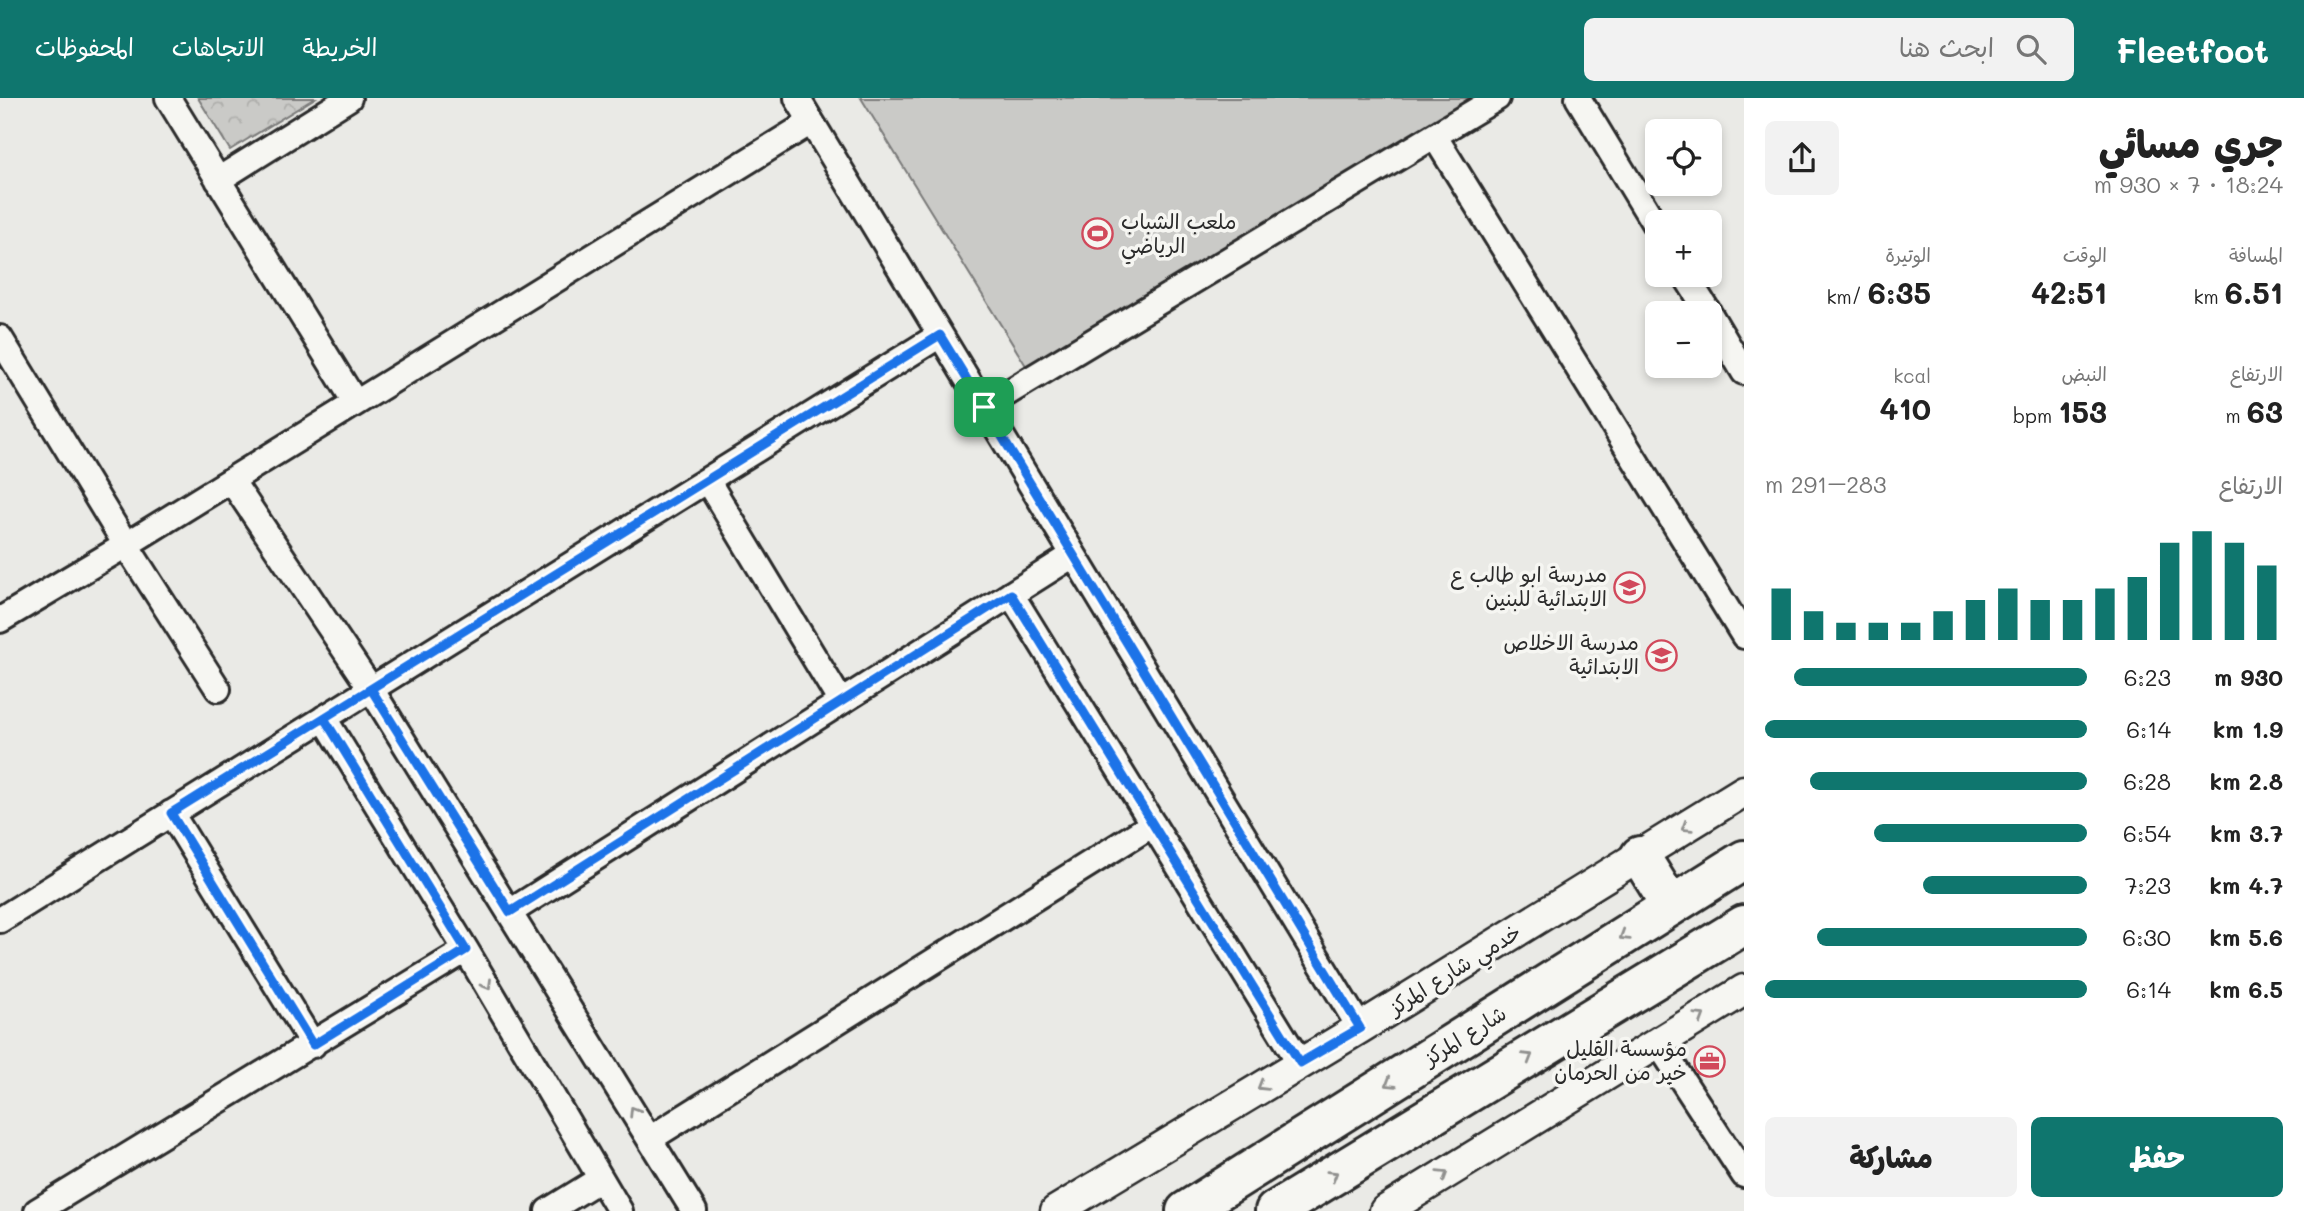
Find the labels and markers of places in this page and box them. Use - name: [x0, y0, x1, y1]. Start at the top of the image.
- place label: ملعب الشباب الرياضي: [1121, 207, 1236, 265]
- sports icon: ملعب الشباب الرياضي: [1081, 217, 1115, 251]
- pin: [954, 377, 1014, 437]
- place label: مدرسة ابو طالب ع الابتدائية للبنين: [1450, 560, 1607, 612]
- school or university icon: مدرسة ابو طالب ع الابتدائية للبنين: [1613, 570, 1647, 604]
- place label: مدرسة الاخلاص الابتدائية: [1503, 628, 1639, 680]
- school or university icon: مدرسة الاخلاص الابتدائية: [1645, 638, 1679, 672]
- place label: مؤسسة القليل خير من الحرمان: [1554, 1034, 1687, 1085]
- office icon: مؤسسة القليل خير من الحرمان: [1693, 1044, 1727, 1078]

